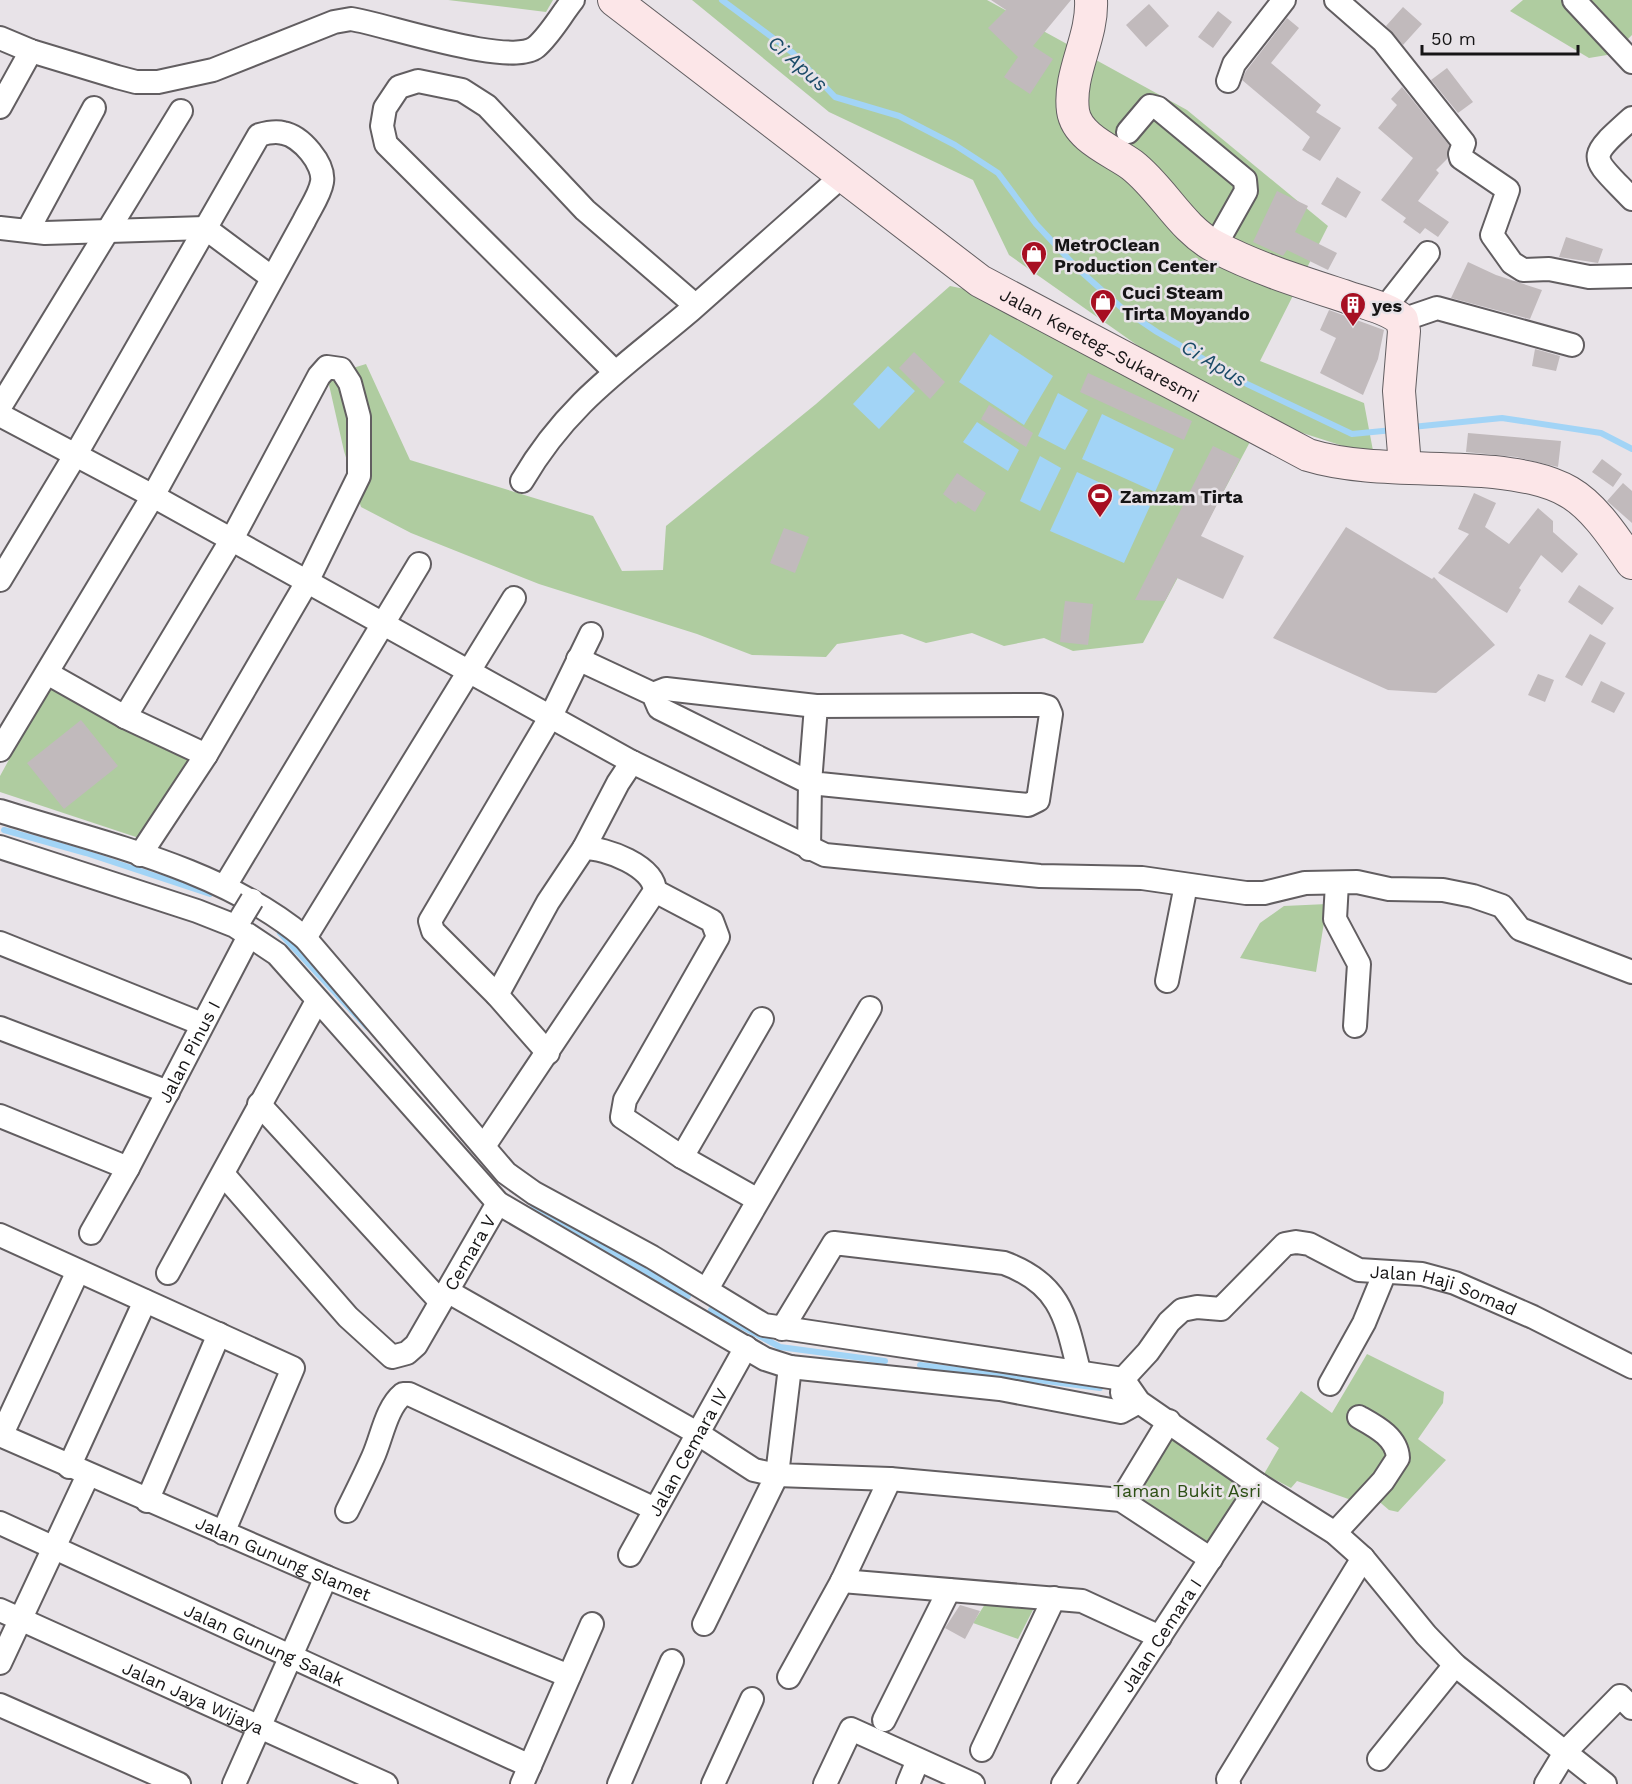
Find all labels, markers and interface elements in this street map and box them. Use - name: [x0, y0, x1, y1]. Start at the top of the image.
- scale bar: [1422, 18, 1578, 56]
- text: 50 m: [1431, 28, 1476, 49]
- water label: Ci Apus: [763, 30, 833, 96]
- place label: MetrOClean Production Center: [1054, 234, 1217, 276]
- shop icon: MetrOClean Production Center: [1019, 239, 1049, 277]
- place label: Cuci Steam Tirta Moyando: [1122, 282, 1250, 324]
- street label: Jalan Kereteg–Sukaresmi: [997, 283, 1203, 406]
- shop icon: Cuci Steam Tirta Moyando: [1088, 287, 1118, 325]
- building icon: yes: [1338, 290, 1368, 328]
- place label: yes: [1371, 295, 1402, 316]
- water label: Ci Apus: [1177, 334, 1251, 392]
- sports icon: Zamzam Tirta: [1085, 481, 1115, 519]
- place label: Zamzam Tirta: [1120, 486, 1244, 507]
- street label: Jalan Pinus I: [153, 997, 224, 1106]
- street label: Cemara V: [439, 1210, 500, 1294]
- street label: Jalan Haji Somad: [1369, 1260, 1520, 1319]
- street label: Jalan Cemara IV: [643, 1384, 732, 1520]
- park label: Taman Bukit Asri: [1113, 1480, 1261, 1501]
- street label: Jalan Gunung Slamet: [193, 1511, 375, 1605]
- street label: Jalan Cemara I: [1116, 1574, 1205, 1696]
- street label: Jalan Gunung Salak: [181, 1598, 348, 1690]
- street label: Jalan Jaya Wijaya: [119, 1656, 267, 1738]

